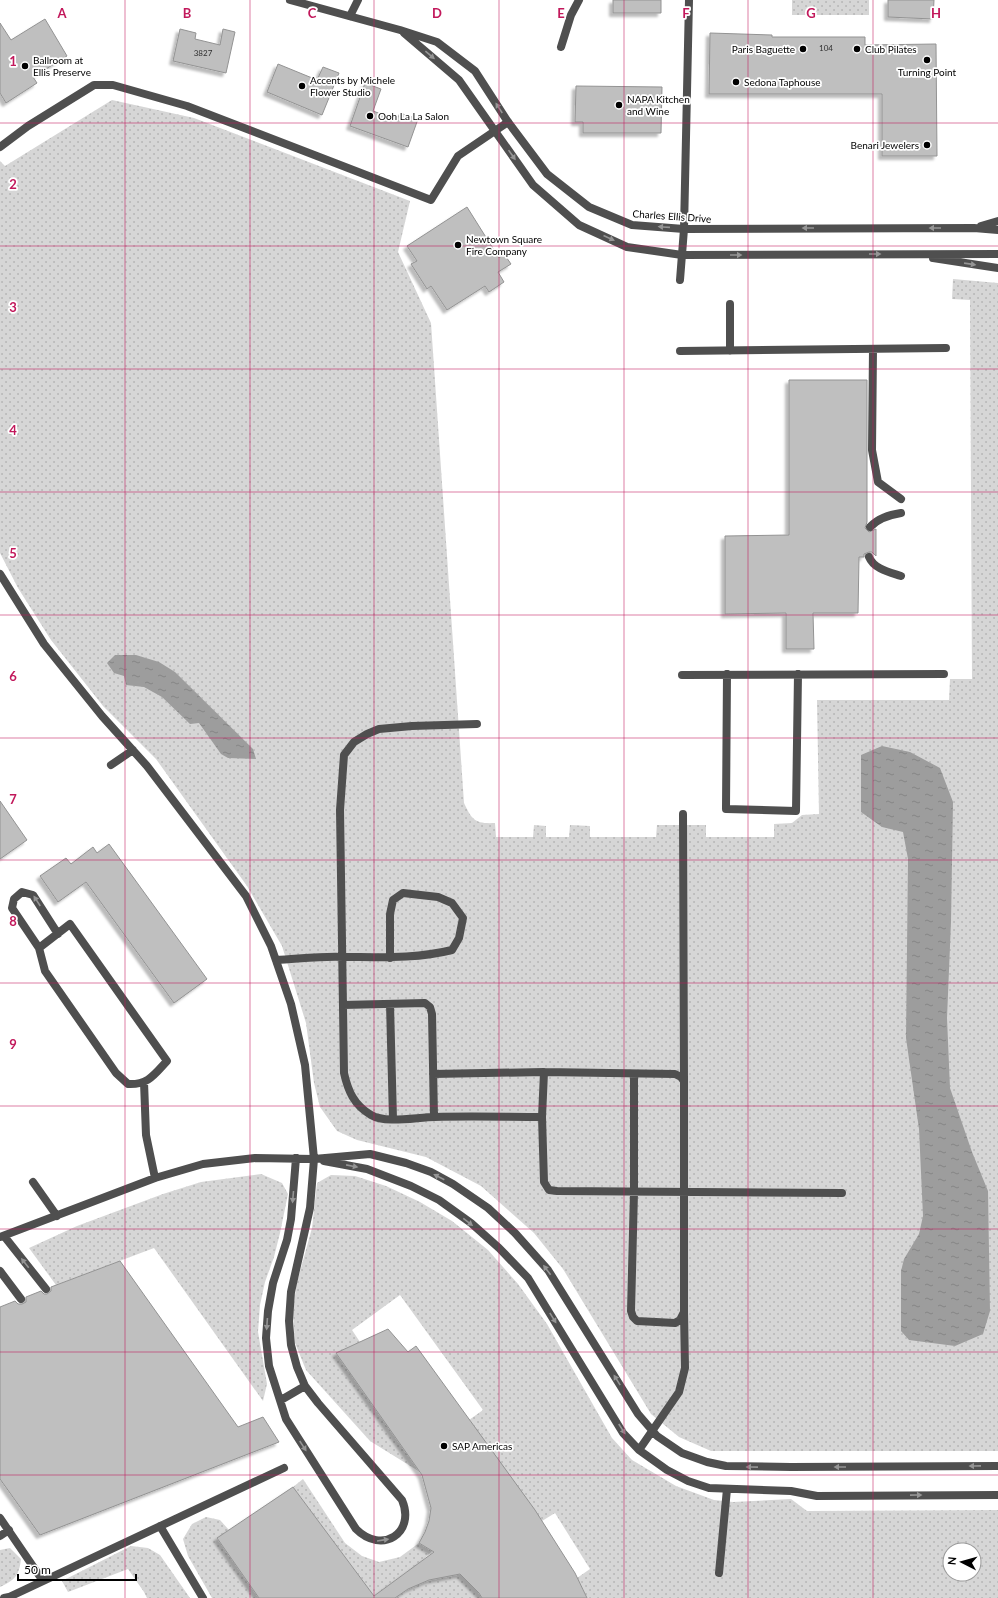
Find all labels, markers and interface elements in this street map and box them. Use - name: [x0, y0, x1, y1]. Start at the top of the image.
- text: A: [56, 5, 67, 21]
- text: B: [183, 5, 192, 21]
- text: C: [308, 5, 317, 21]
- text: D: [432, 5, 442, 21]
- text: E: [557, 5, 565, 21]
- text: F: [682, 5, 690, 21]
- text: G: [806, 5, 816, 21]
- text: H: [931, 5, 941, 21]
- place label: Paris Baguette: [732, 43, 795, 55]
- house number: 104: [819, 43, 833, 53]
- place label: Club Pilates: [865, 43, 917, 55]
- marker: Paris Baguette: [798, 44, 808, 54]
- marker: Club Pilates: [852, 44, 862, 54]
- house number: 3827: [194, 48, 213, 58]
- one-way arrow: [425, 51, 435, 60]
- text: 1: [9, 53, 17, 69]
- place label: Ballroom at Ellis Preserve: [33, 54, 91, 78]
- marker: Turning Point: [922, 55, 932, 65]
- marker: Ballroom at Ellis Preserve: [20, 61, 30, 71]
- place label: Turning Point: [898, 66, 957, 78]
- place label: Accents by Michele Flower Studio: [310, 74, 395, 98]
- place label: Sedona Taphouse: [744, 76, 821, 88]
- marker: Sedona Taphouse: [731, 77, 741, 87]
- marker: Accents by Michele Flower Studio: [297, 81, 307, 91]
- place label: NAPA Kitchen and Wine: [627, 93, 690, 117]
- marker: NAPA Kitchen and Wine: [614, 100, 624, 110]
- one-way arrow: [495, 102, 502, 114]
- place label: Ooh La La Salon: [378, 110, 449, 122]
- marker: Ooh La La Salon: [365, 111, 375, 121]
- place label: Benari Jewelers: [851, 139, 919, 151]
- marker: Benari Jewelers: [922, 140, 932, 150]
- one-way arrow: [508, 150, 516, 161]
- text: 2: [9, 176, 17, 192]
- street label: Charles Ellis Drive: [632, 207, 712, 225]
- one-way arrow: [658, 224, 670, 231]
- one-way arrow: [801, 225, 814, 231]
- one-way arrow: [928, 225, 941, 231]
- place label: Newtown Square Fire Company: [466, 233, 542, 257]
- one-way arrow: [603, 236, 615, 242]
- marker: Newtown Square Fire Company: [453, 240, 463, 250]
- one-way arrow: [869, 251, 882, 257]
- one-way arrow: [730, 252, 743, 258]
- one-way arrow: [964, 261, 976, 267]
- text: 3: [9, 299, 17, 315]
- text: 4: [9, 422, 17, 438]
- text: 5: [9, 545, 17, 561]
- text: 6: [9, 668, 17, 684]
- text: 7: [9, 791, 17, 807]
- one-way arrow: [33, 895, 40, 907]
- text: 8: [9, 913, 17, 929]
- text: 9: [9, 1036, 17, 1052]
- one-way arrow: [346, 1164, 358, 1170]
- one-way arrow: [434, 1173, 445, 1180]
- one-way arrow: [289, 1191, 296, 1203]
- one-way arrow: [463, 1217, 474, 1226]
- one-way arrow: [21, 1257, 30, 1268]
- one-way arrow: [543, 1265, 551, 1275]
- one-way arrow: [550, 1312, 557, 1324]
- one-way arrow: [263, 1318, 270, 1330]
- one-way arrow: [613, 1374, 620, 1386]
- one-way arrow: [618, 1423, 625, 1435]
- place label: SAP Americas: [452, 1440, 512, 1452]
- one-way arrow: [299, 1441, 307, 1451]
- marker: SAP Americas: [439, 1441, 449, 1451]
- one-way arrow: [968, 1463, 981, 1469]
- one-way arrow: [745, 1464, 758, 1470]
- one-way arrow: [833, 1464, 846, 1470]
- one-way arrow: [910, 1492, 923, 1498]
- one-way arrow: [377, 1537, 390, 1543]
- north arrow: [942, 1542, 982, 1582]
- scale bar: [18, 1556, 136, 1582]
- text: N: [945, 1556, 958, 1566]
- text: 50 m: [24, 1562, 51, 1577]

